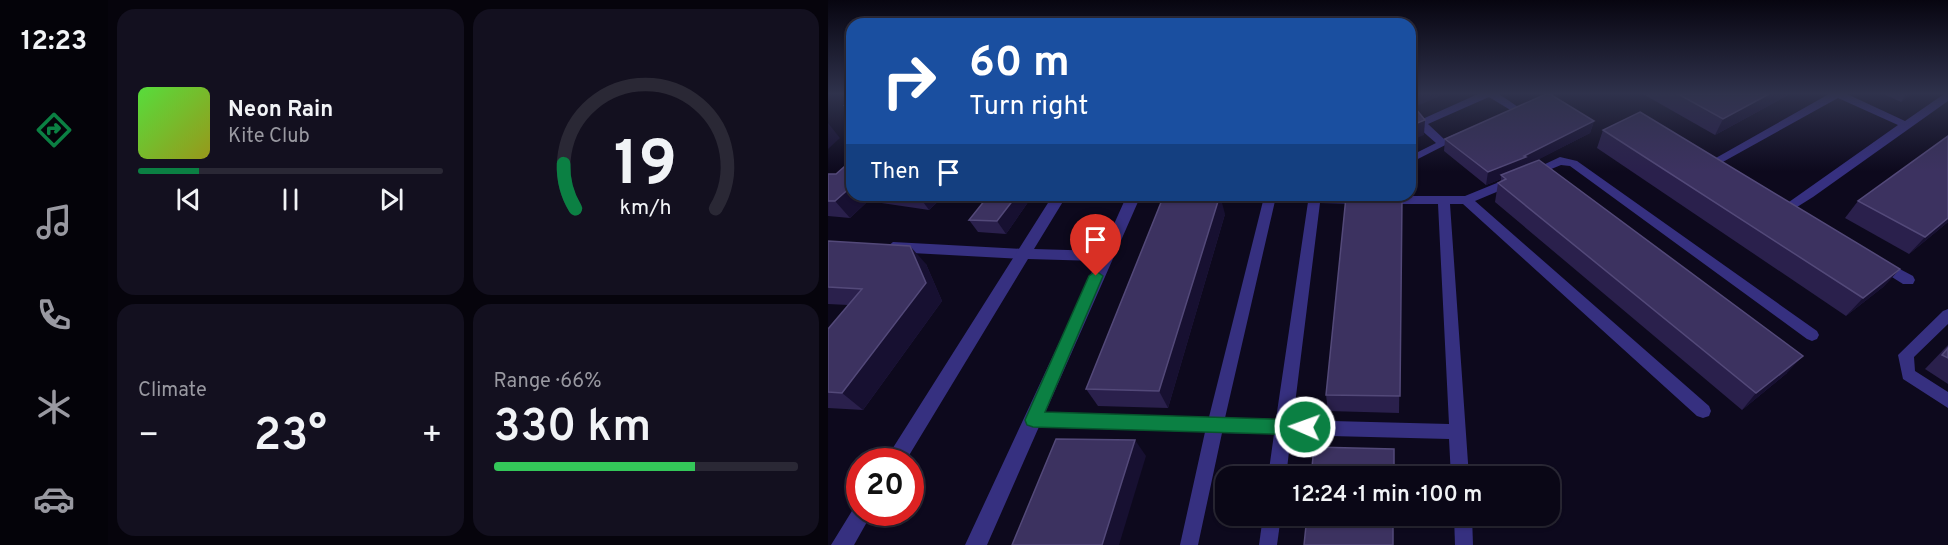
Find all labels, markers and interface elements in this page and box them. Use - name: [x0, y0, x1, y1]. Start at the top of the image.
- text: 12:23: [21, 25, 87, 59]
- text: 60 m: [969, 38, 1070, 91]
- icon: right: [870, 42, 948, 120]
- text: Turn right: [969, 90, 1088, 124]
- text: Neon Rain: [228, 97, 333, 124]
- icon: directions: [33, 109, 75, 151]
- text: Kite Club: [228, 124, 310, 150]
- text: 19: [614, 128, 677, 207]
- icon: arrive: [932, 156, 965, 189]
- text: Then: [870, 159, 920, 186]
- icon: previous: [172, 183, 205, 216]
- icon: pause: [274, 183, 307, 216]
- icon: next: [375, 183, 408, 216]
- text: km/h: [620, 195, 672, 222]
- icon: music: [33, 201, 75, 243]
- pin: [1070, 214, 1121, 276]
- icon: arrive: [1079, 223, 1112, 256]
- icon: phone: [33, 294, 75, 336]
- text: Range · 66%: [494, 369, 602, 395]
- text: Climate: [138, 378, 207, 404]
- icon: climate: [33, 386, 75, 428]
- position arrow: [1273, 395, 1337, 459]
- text: 330 km: [494, 400, 651, 457]
- text: 23°: [254, 409, 327, 466]
- text: −: [138, 416, 159, 458]
- text: +: [421, 416, 442, 458]
- speed limit sign: 20: [846, 448, 924, 526]
- icon: car: [33, 478, 75, 520]
- text: 12:24 · 1 min · 100 m: [1293, 482, 1482, 509]

